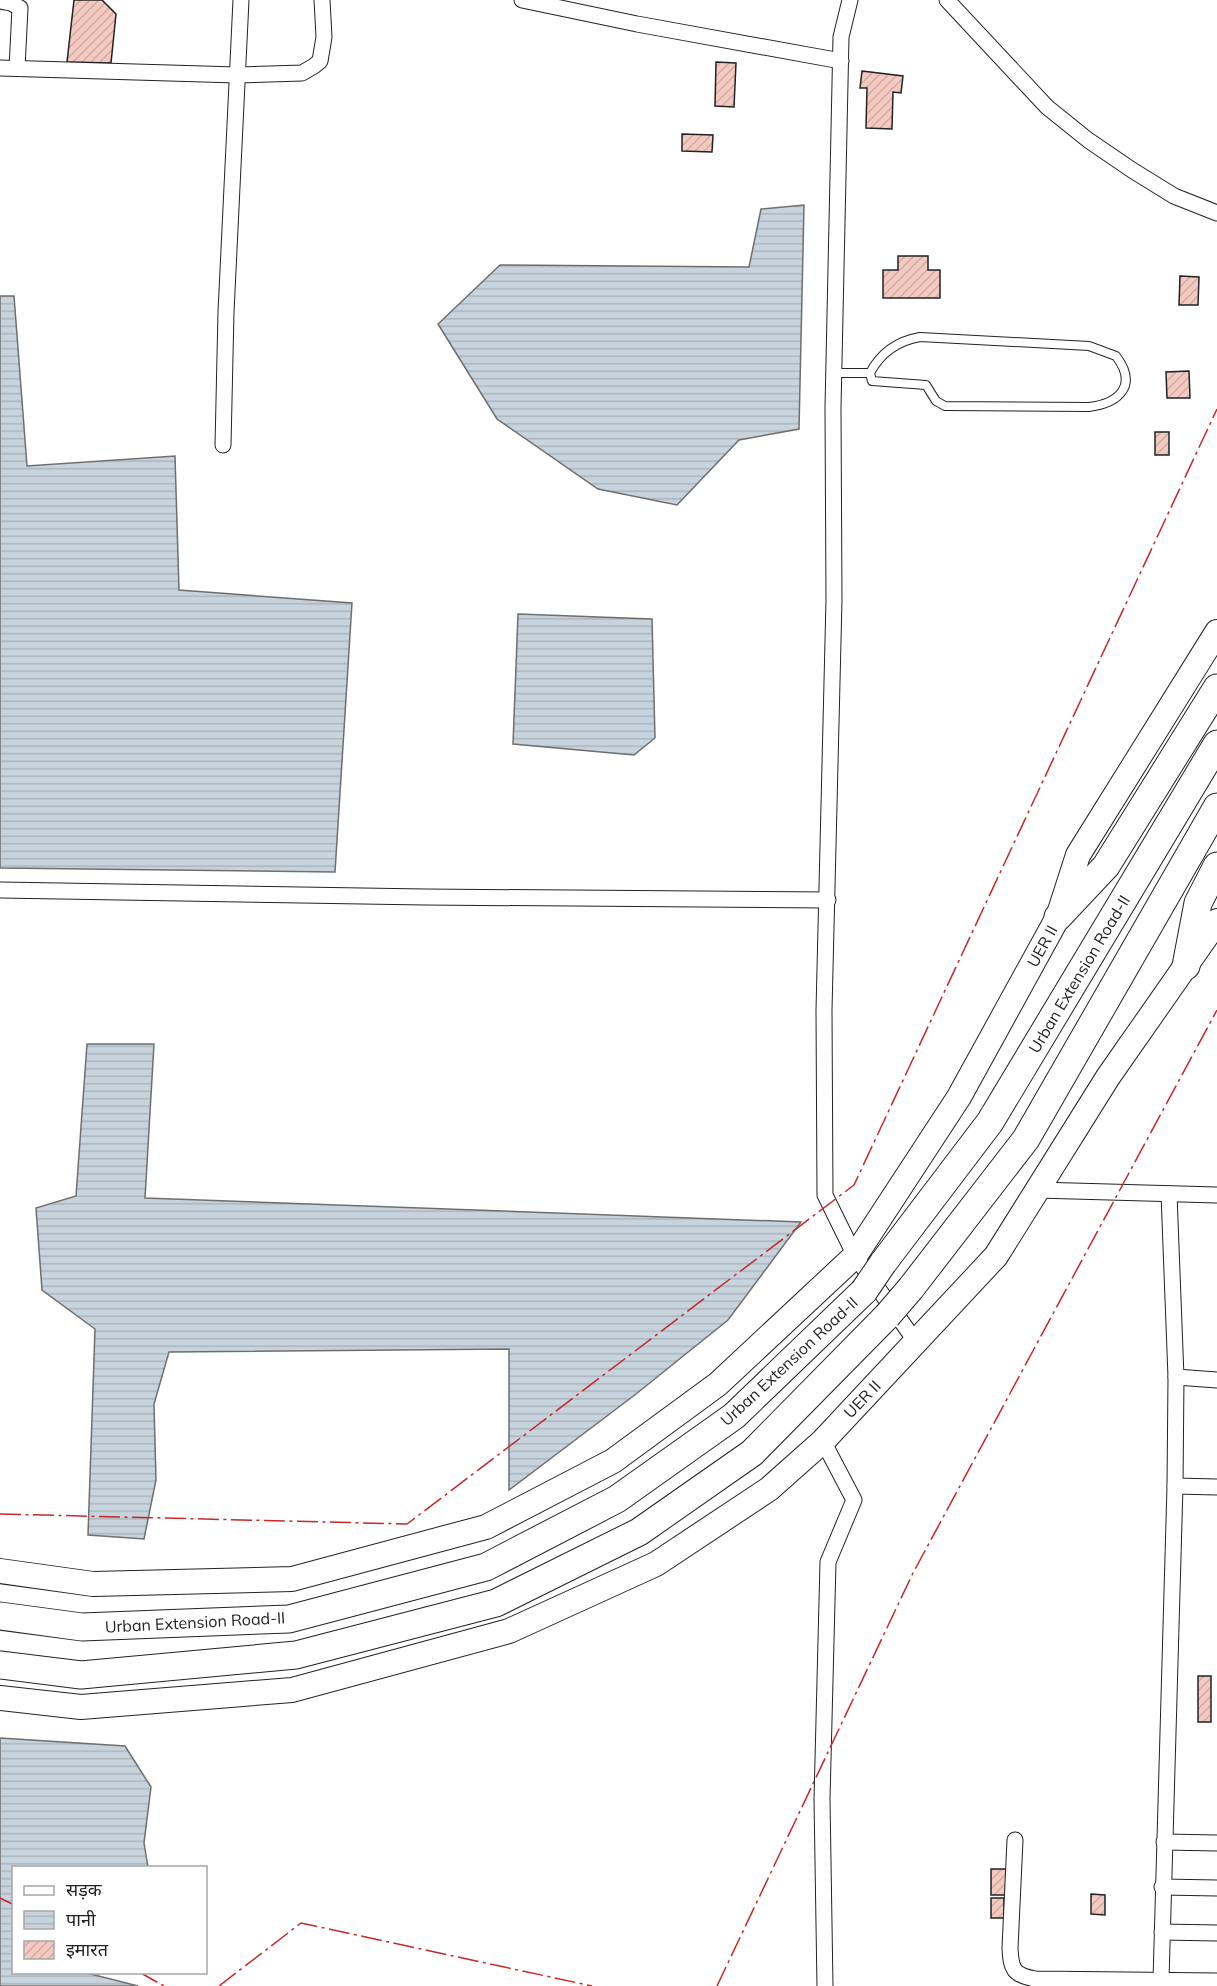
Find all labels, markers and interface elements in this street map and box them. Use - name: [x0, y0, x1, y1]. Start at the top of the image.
- street label: Urban Extension Road-II: [1024, 891, 1134, 1057]
- street label: UER II: [1022, 922, 1062, 970]
- street label: Urban Extension Road-II: [716, 1292, 862, 1430]
- street label: UER II: [839, 1376, 885, 1422]
- street label: Urban Extension Road-II: [104, 1607, 286, 1637]
- legend: [12, 1866, 207, 1974]
- text: सड़क: [66, 1878, 103, 1901]
- text: पानी: [66, 1908, 96, 1931]
- text: इमारत: [66, 1938, 109, 1961]

